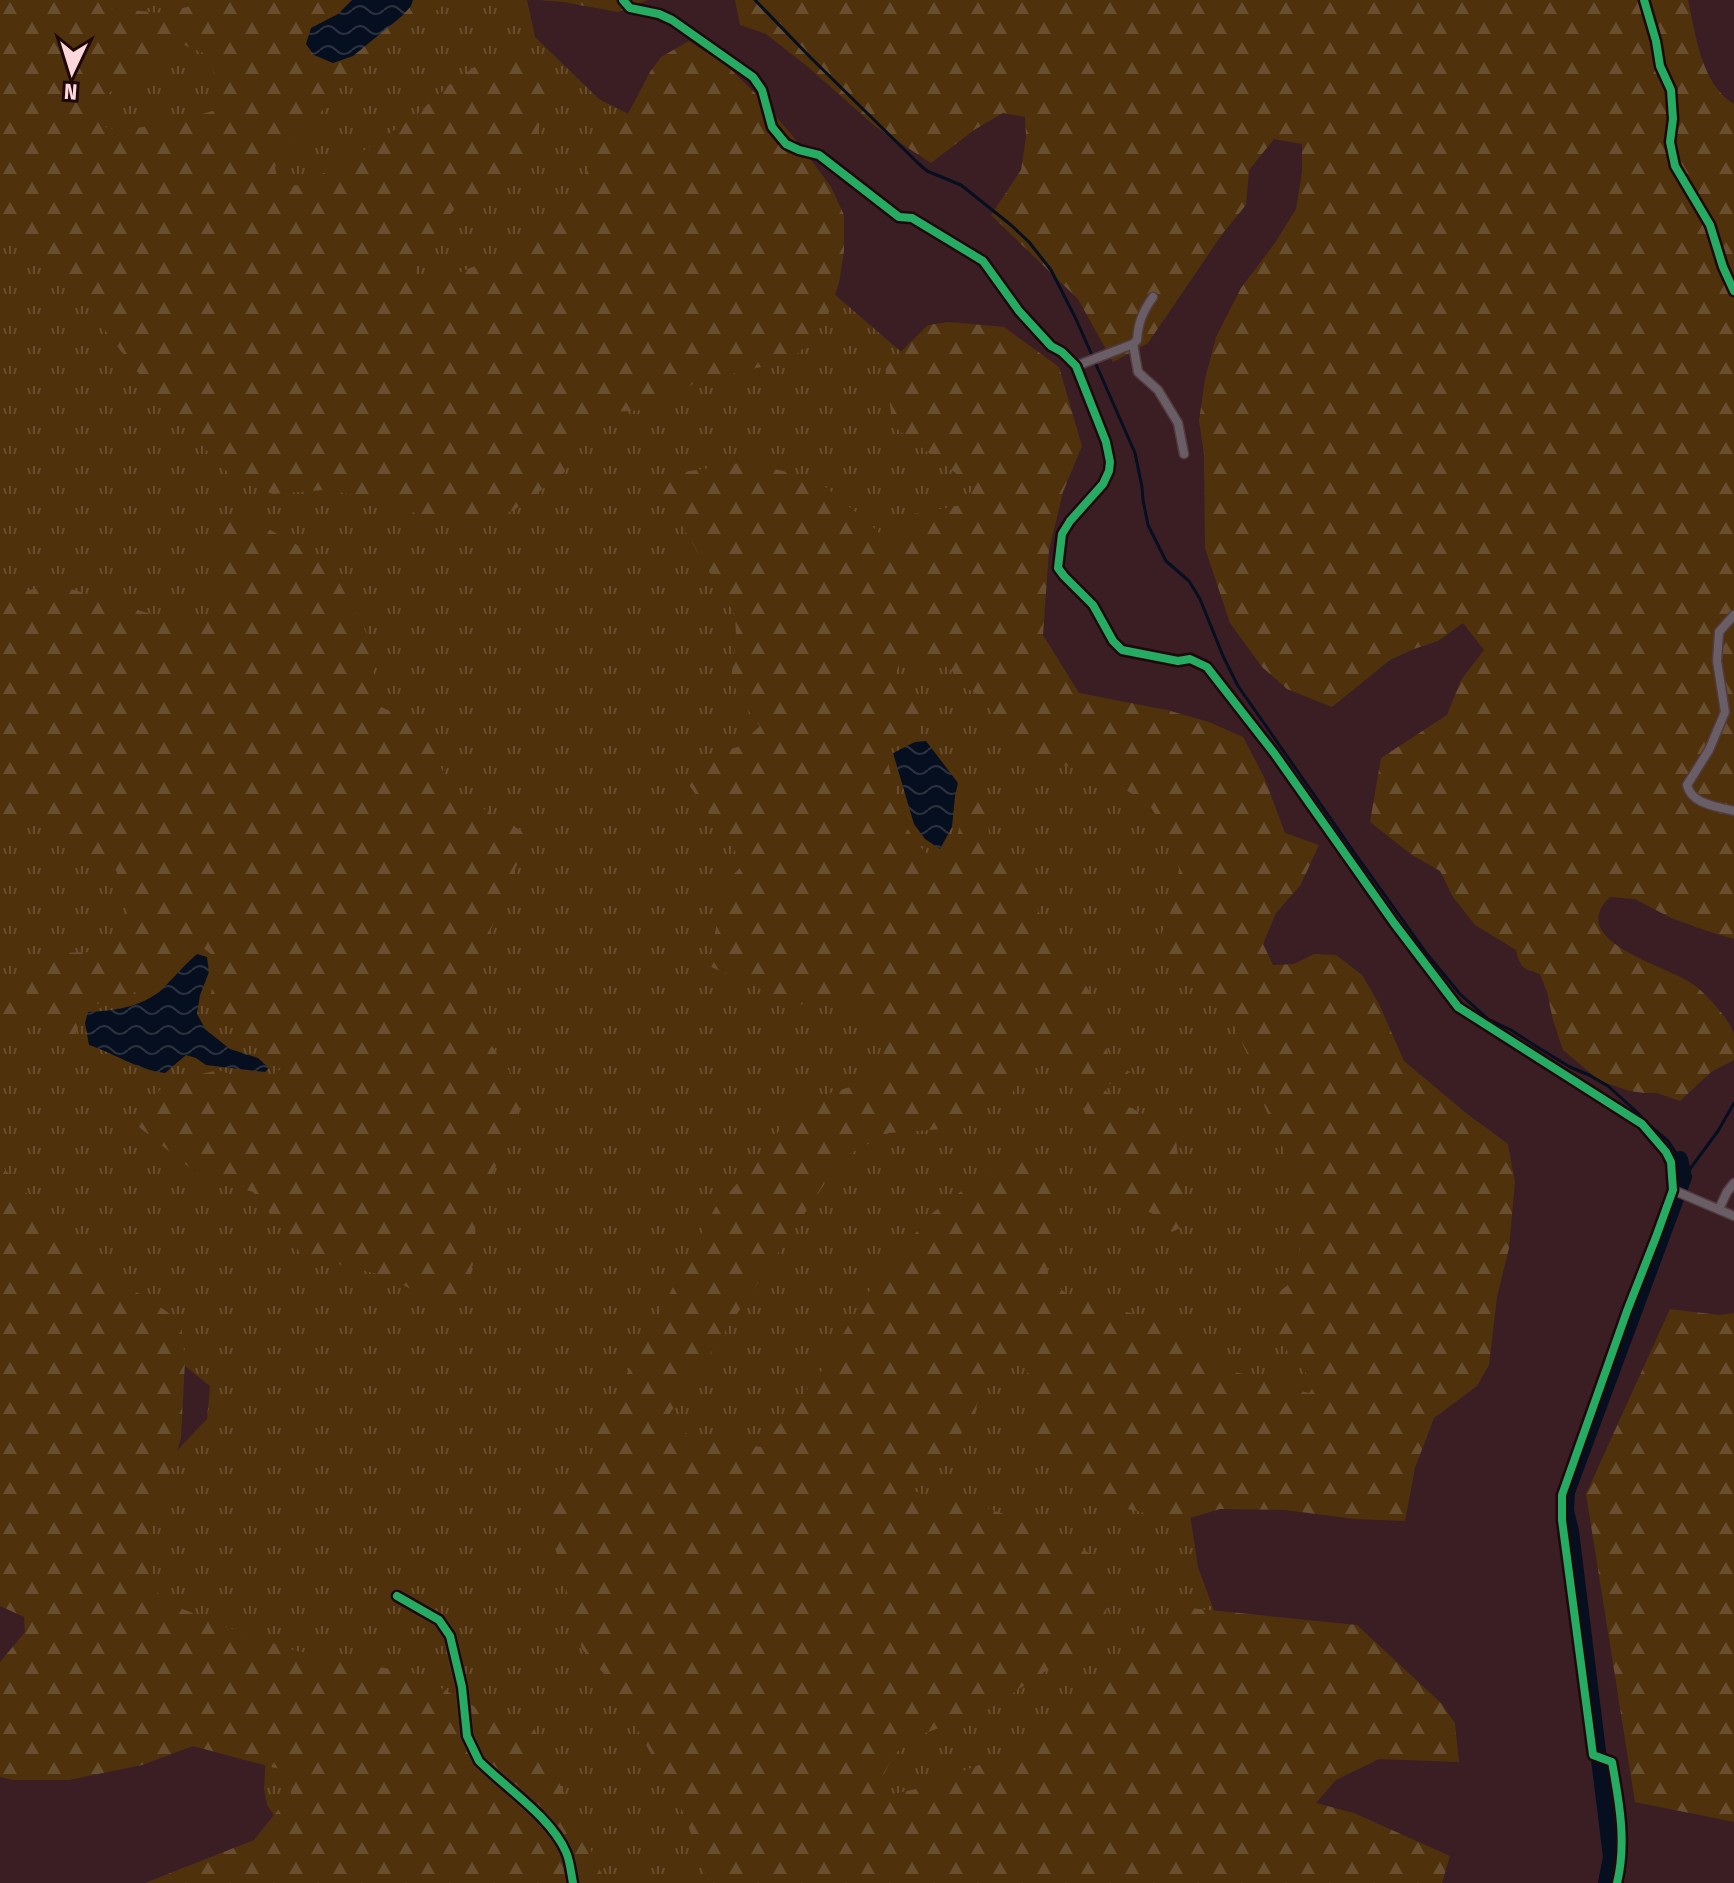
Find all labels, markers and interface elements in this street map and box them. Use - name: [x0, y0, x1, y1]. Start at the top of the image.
- north arrow: [32, 32, 112, 112]
- text: N: [63, 78, 78, 105]

